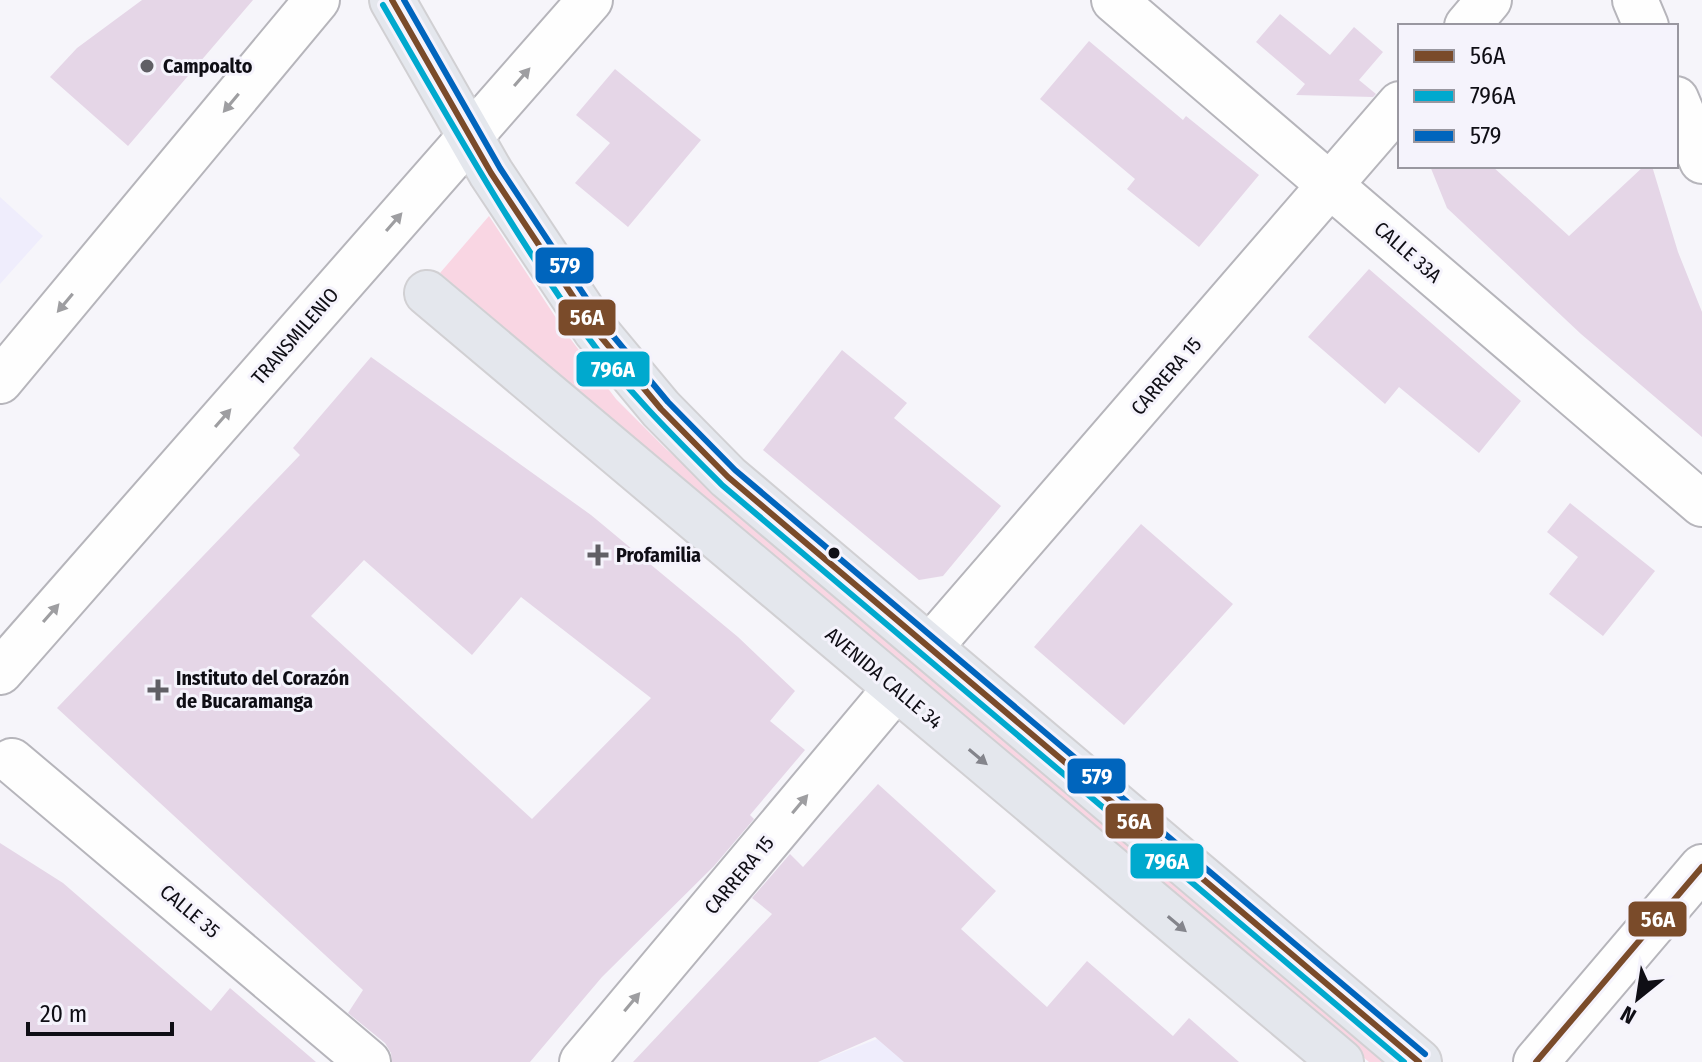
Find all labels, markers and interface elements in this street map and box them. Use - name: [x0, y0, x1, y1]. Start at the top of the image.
- legend: [1398, 24, 1678, 168]
- text: 56A: [1470, 42, 1506, 70]
- place label: Campoalto: [163, 54, 253, 78]
- marker: Campoalto: [138, 57, 156, 75]
- one-way arrow: [513, 67, 530, 87]
- text: 796A: [1470, 82, 1516, 110]
- one-way arrow: [223, 93, 240, 113]
- text: 579: [1470, 122, 1502, 150]
- one-way arrow: [385, 213, 403, 232]
- street label: CALLE 33A: [1370, 216, 1447, 288]
- line badge: 579: [534, 246, 595, 285]
- text: 579: [550, 252, 580, 279]
- street label: TRANSMILENIO: [247, 283, 343, 389]
- one-way arrow: [57, 293, 74, 313]
- line badge: 56A: [557, 298, 617, 337]
- text: 56A: [570, 304, 605, 331]
- street label: CARRERA 15: [1126, 332, 1206, 420]
- line badge: 796A: [575, 350, 651, 388]
- text: 796A: [591, 356, 636, 383]
- one-way arrow: [214, 408, 231, 428]
- place label: Profamilia: [616, 543, 701, 567]
- marker: Profamilia: [587, 544, 609, 566]
- unlabelled marker: [826, 545, 842, 561]
- one-way arrow: [42, 604, 60, 623]
- street label: AVENIDA CALLE 34: [821, 622, 947, 734]
- place label: Instituto del Corazón de Bucaramanga: [176, 666, 349, 713]
- marker: Instituto del Corazón de Bucaramanga: [147, 679, 169, 701]
- one-way arrow: [967, 748, 987, 765]
- line badge: 579: [1066, 757, 1127, 795]
- text: 579: [1082, 763, 1112, 790]
- one-way arrow: [791, 794, 808, 814]
- line badge: 56A: [1104, 802, 1165, 840]
- text: 56A: [1117, 808, 1152, 835]
- street label: CARRERA 15: [699, 831, 779, 919]
- line badge: 796A: [1129, 842, 1205, 880]
- text: 796A: [1145, 848, 1190, 875]
- street label: CALLE 35: [155, 879, 225, 943]
- line badge: 56A: [1627, 900, 1688, 938]
- text: 56A: [1641, 906, 1676, 933]
- one-way arrow: [1166, 915, 1186, 932]
- north arrow: [1598, 958, 1678, 1038]
- scale bar: [28, 986, 172, 1036]
- one-way arrow: [623, 993, 640, 1013]
- text: 20 m: [40, 1000, 87, 1028]
- text: N: [1616, 1000, 1641, 1030]

